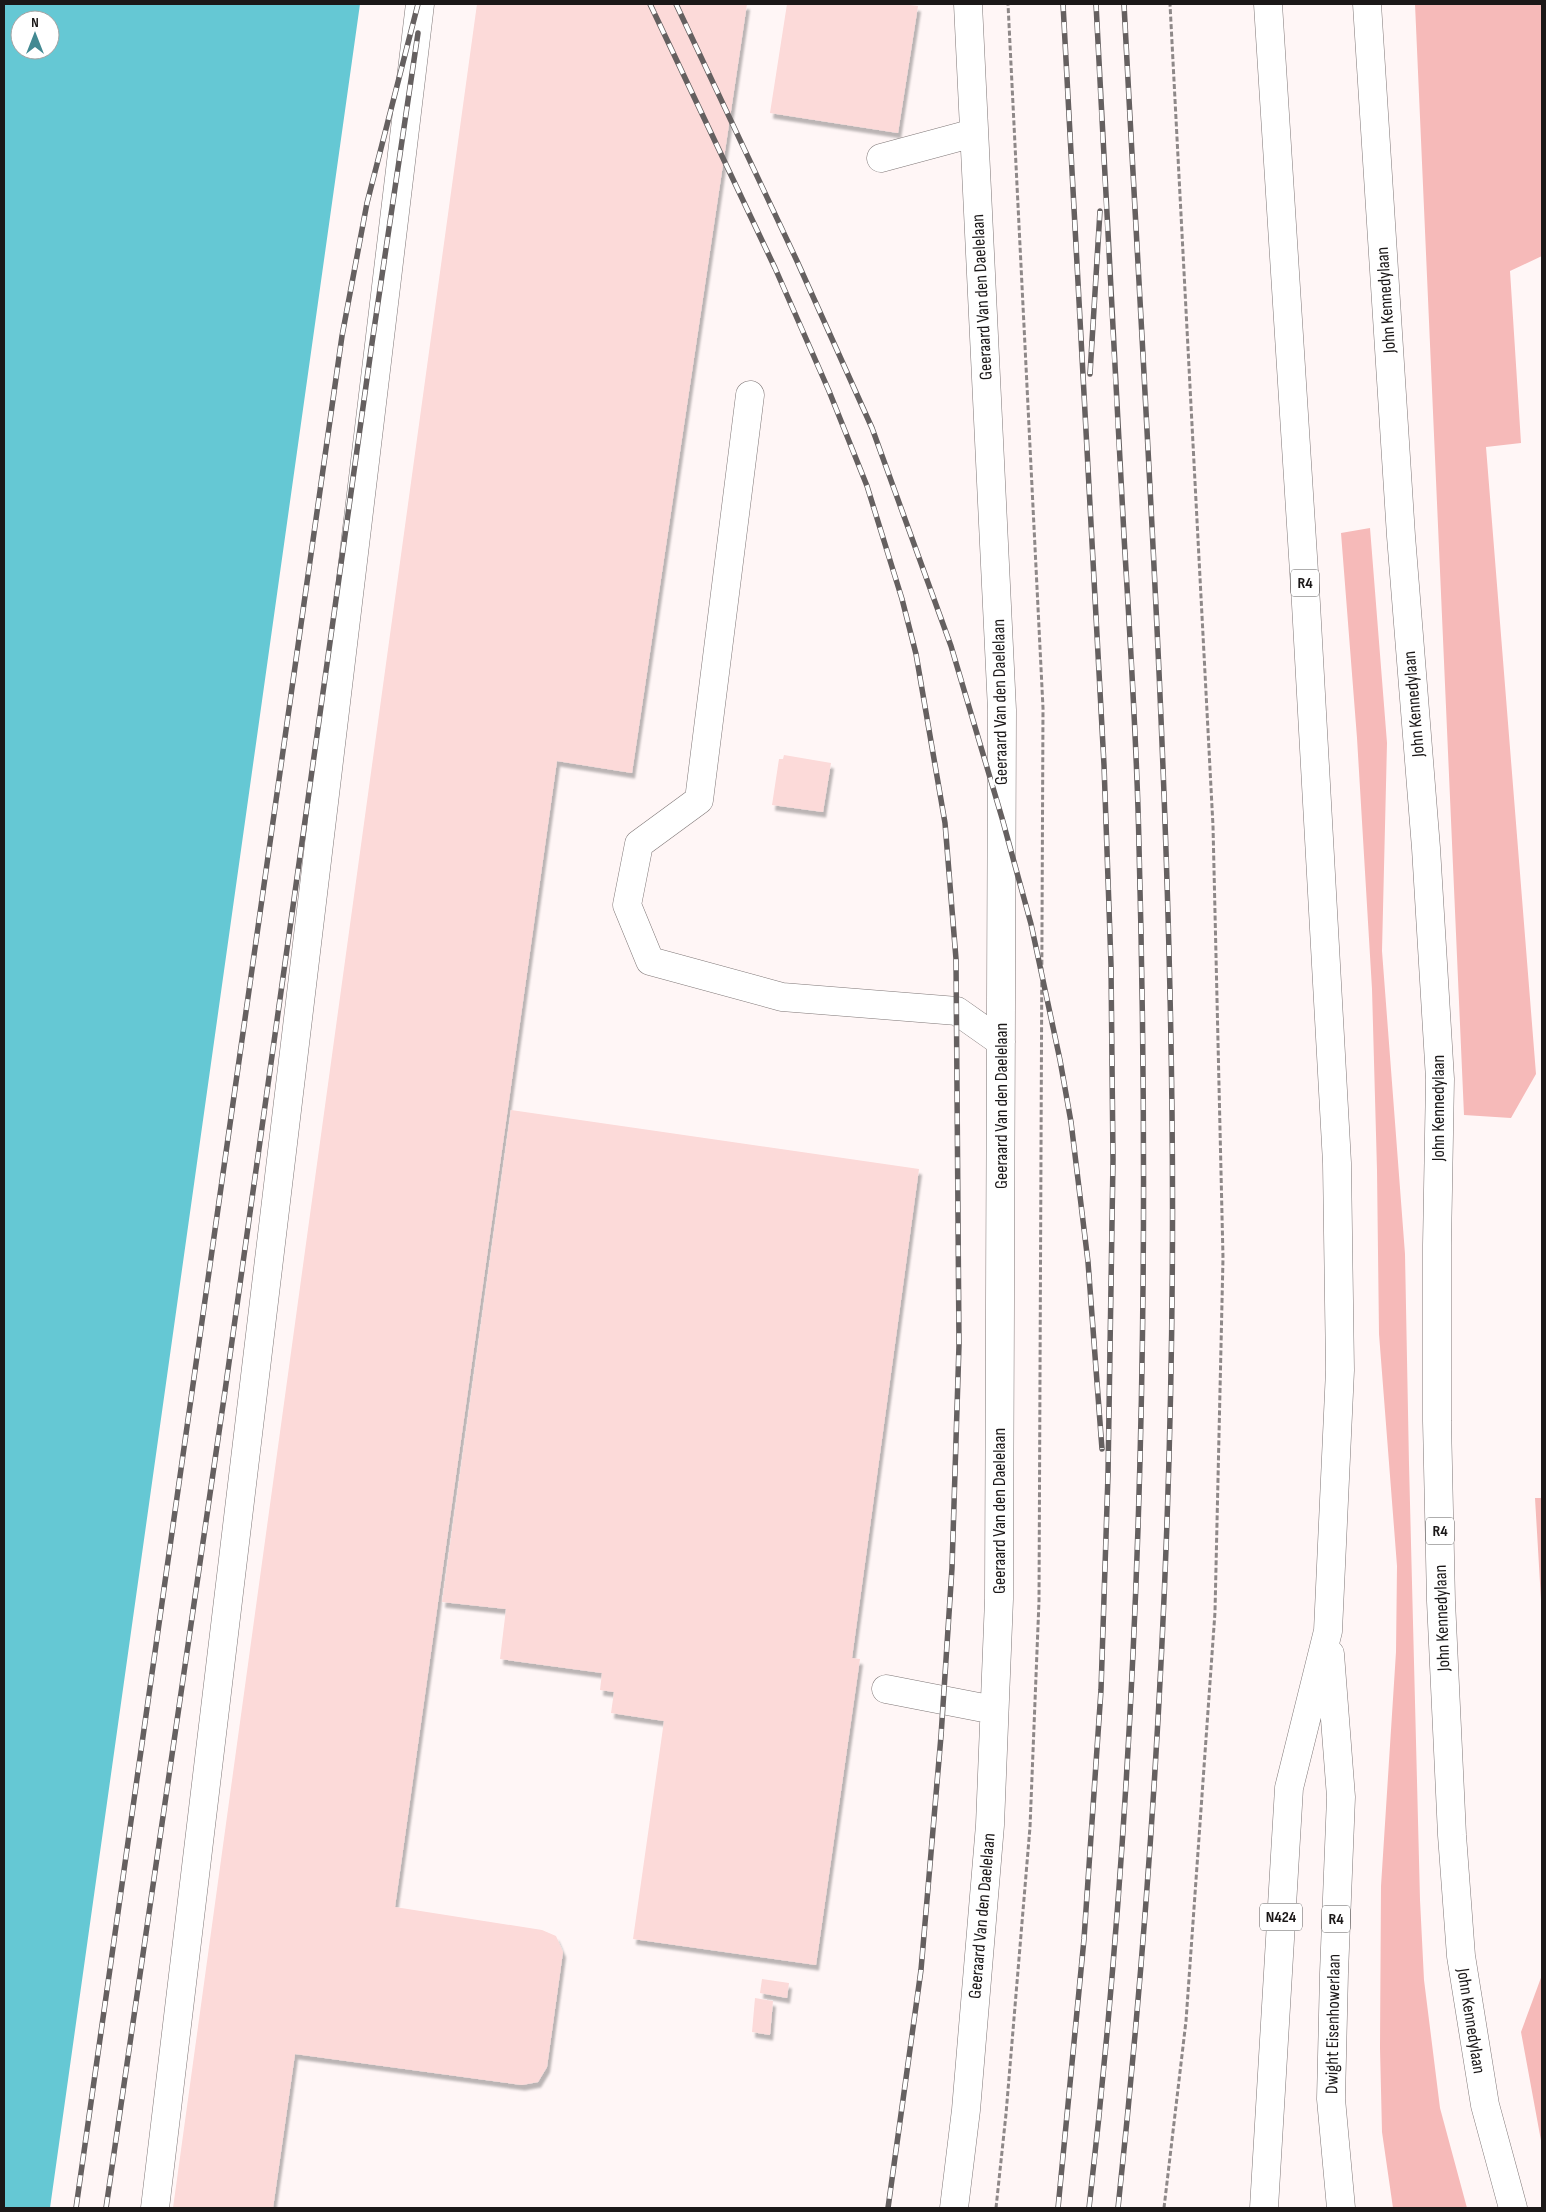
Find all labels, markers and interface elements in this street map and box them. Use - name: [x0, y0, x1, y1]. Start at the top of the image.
- north arrow: [10, 10, 60, 60]
- text: N: [31, 14, 39, 31]
- street label: Geeraard Van den Daelelaan: [967, 213, 997, 381]
- street label: John Kennedylaan: [1372, 246, 1400, 355]
- road number: R4: [1291, 570, 1319, 596]
- street label: Geeraard Van den Daelelaan: [988, 619, 1012, 785]
- street label: John Kennedylaan: [1399, 650, 1429, 759]
- street label: Geeraard Van den Daelelaan: [991, 1023, 1012, 1189]
- street label: John Kennedylaan: [1428, 1055, 1449, 1162]
- street label: Geeraard Van den Daelelaan: [989, 1428, 1010, 1594]
- road number: R4: [1426, 1518, 1454, 1544]
- street label: John Kennedylaan: [1430, 1564, 1454, 1673]
- street label: Geeraard Van den Daelelaan: [964, 1832, 1000, 2000]
- road number: N424: [1260, 1904, 1302, 1930]
- road number: R4: [1322, 1906, 1350, 1932]
- street label: Dwight Eisenhowerlaan: [1321, 1954, 1345, 2094]
- street label: John Kennedylaan: [1452, 1966, 1490, 2075]

